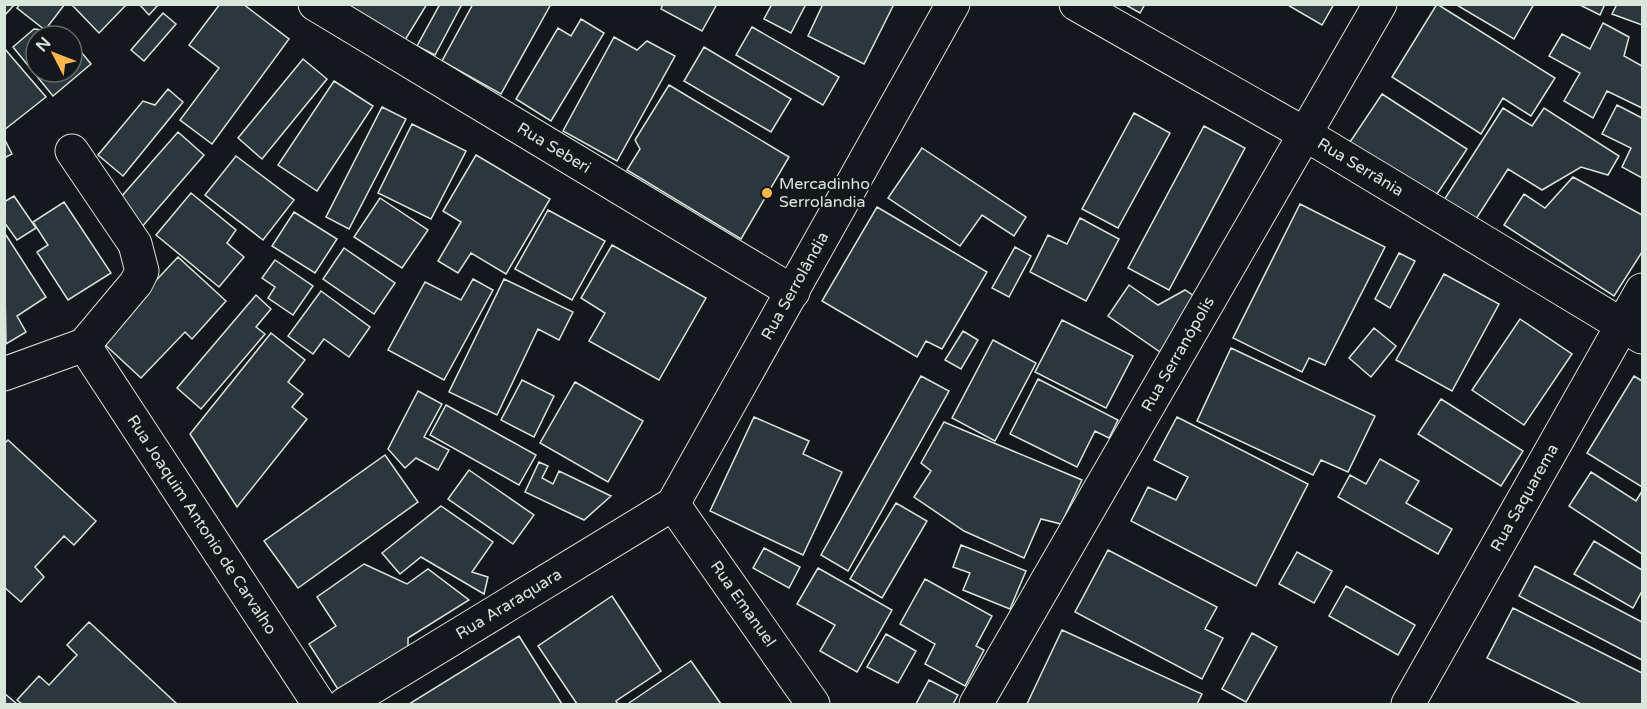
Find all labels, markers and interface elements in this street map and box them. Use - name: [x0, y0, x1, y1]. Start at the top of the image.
- north arrow: [24, 24, 84, 84]
- text: N: [32, 33, 55, 56]
- street label: Rua Seberi: [513, 118, 594, 178]
- street label: Rua Serrânia: [1314, 134, 1407, 201]
- place label: Mercadinho Serrolandia: [779, 174, 870, 212]
- marker: Mercadinho Serrolandia: [760, 186, 774, 200]
- street label: Rua Serrolândia: [757, 228, 833, 344]
- street label: Rua Serranópolis: [1137, 293, 1219, 415]
- street label: Rua Joaquim Antonio de Carvalho: [123, 411, 281, 638]
- street label: Rua Saquarema: [1486, 440, 1563, 555]
- street label: Rua Emanuel: [706, 557, 780, 651]
- street label: Rua Araraquara: [452, 564, 566, 644]

